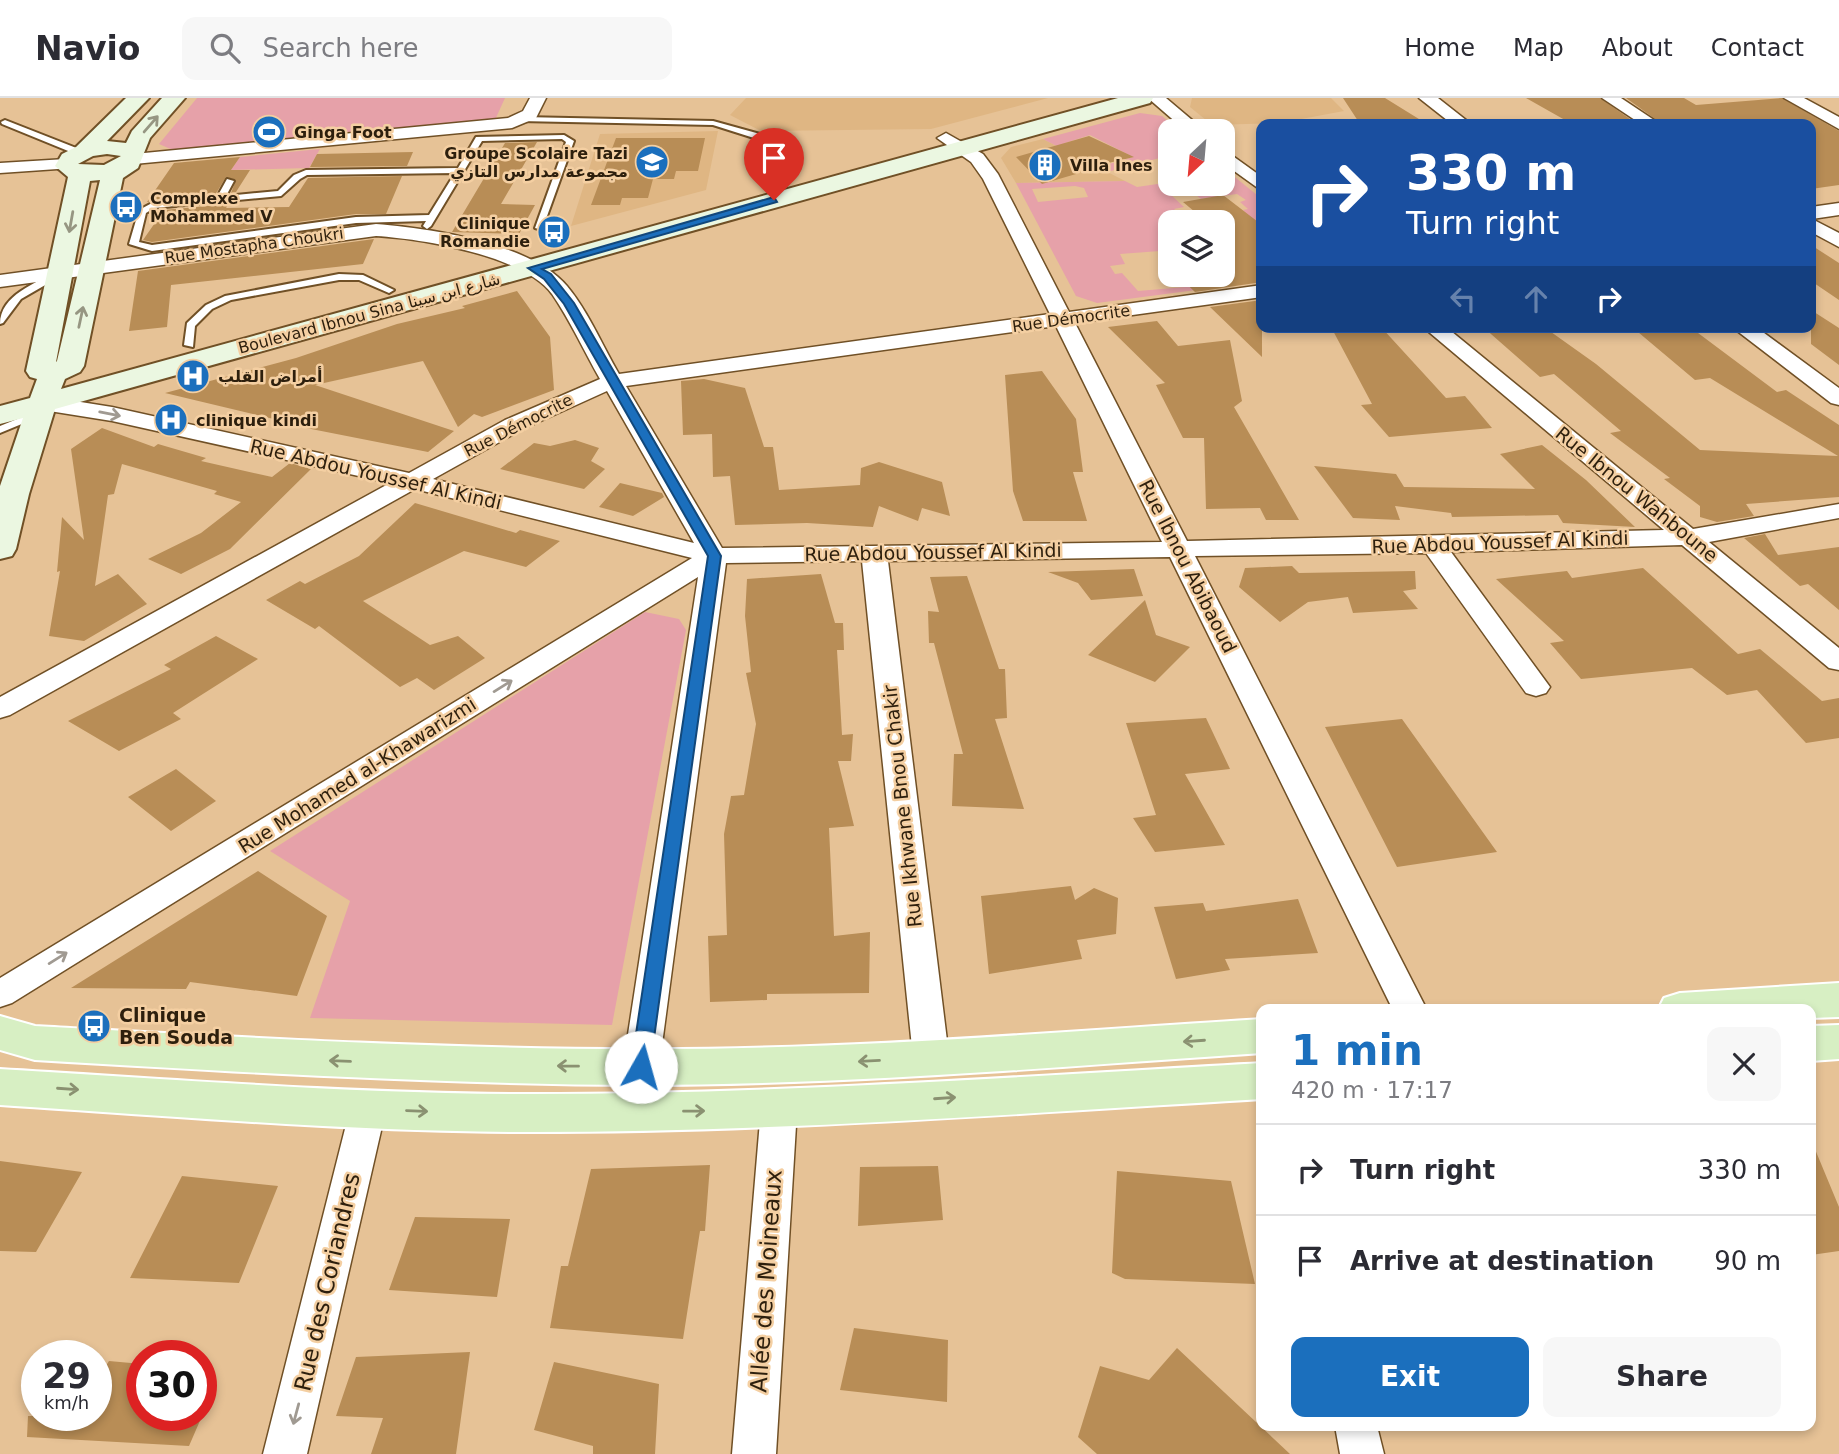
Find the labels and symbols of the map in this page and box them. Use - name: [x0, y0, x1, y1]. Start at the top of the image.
- sports icon: Ginga Foot: [250, 113, 288, 151]
- one-way arrow: [143, 115, 159, 133]
- north arrow: [1158, 119, 1236, 196]
- place label: Ginga Foot: [294, 123, 392, 142]
- pin: [744, 128, 804, 200]
- school or university icon: Groupe Scolaire Tazi مجموعة مدارس التازي: [633, 143, 671, 181]
- place label: Groupe Scolaire Tazi مجموعة مدارس التازي: [444, 144, 628, 182]
- building icon: Villa Ines: [1026, 146, 1064, 184]
- place label: Villa Ines: [1070, 156, 1153, 175]
- bus stop icon: Complexe Mohammed V: [107, 188, 145, 226]
- place label: Complexe Mohammed V: [150, 189, 273, 226]
- one-way arrow: [64, 210, 78, 233]
- bus stop icon: Clinique Romandie: [535, 213, 573, 251]
- place label: Clinique Romandie: [440, 214, 530, 251]
- street label: Rue Mostapha Choukri: [164, 224, 345, 267]
- street label: Boulevard Ibnou Sina شارع ابن سينا: [236, 269, 502, 359]
- street label: Rue Démocrite: [1011, 301, 1131, 336]
- one-way arrow: [75, 307, 88, 329]
- hospital icon: أمراض القلب: [174, 357, 212, 395]
- place label: أمراض القلب: [218, 366, 322, 386]
- street label: Rue Démocrite: [461, 390, 576, 461]
- hospital icon: clinique kindi: [152, 401, 190, 439]
- one-way arrow: [98, 408, 121, 422]
- place label: clinique kindi: [196, 411, 317, 430]
- street label: Rue Ibnou Wahboune: [1551, 422, 1723, 566]
- street label: Rue Abdou Youssef Al Kindi: [248, 434, 504, 514]
- street label: Rue Ibnou Abibaoud: [1135, 476, 1241, 656]
- street label: Rue Abdou Youssef Al Kindi: [1371, 527, 1629, 557]
- street label: Rue Abdou Youssef Al Kindi: [804, 539, 1062, 565]
- one-way arrow: [492, 678, 512, 692]
- street label: Rue Ikhwane Bnou Chakir: [878, 684, 926, 928]
- street label: Rue Mohamed al-Khawarizmi: [234, 693, 480, 857]
- one-way arrow: [48, 951, 68, 965]
- place label: Clinique Ben Souda: [119, 1004, 233, 1048]
- bus stop icon: Clinique Ben Souda: [75, 1007, 113, 1045]
- position arrow: [604, 1030, 678, 1104]
- one-way arrow: [1183, 1035, 1205, 1048]
- one-way arrow: [329, 1054, 352, 1067]
- one-way arrow: [858, 1055, 881, 1068]
- one-way arrow: [557, 1059, 580, 1073]
- one-way arrow: [56, 1083, 79, 1096]
- one-way arrow: [934, 1091, 956, 1104]
- one-way arrow: [406, 1104, 429, 1117]
- one-way arrow: [682, 1104, 705, 1118]
- street label: Allée des Moineaux: [745, 1169, 787, 1393]
- street label: Rue des Coriandres: [289, 1170, 365, 1394]
- speed limit sign: 30: [126, 1340, 217, 1431]
- one-way arrow: [288, 1403, 301, 1425]

